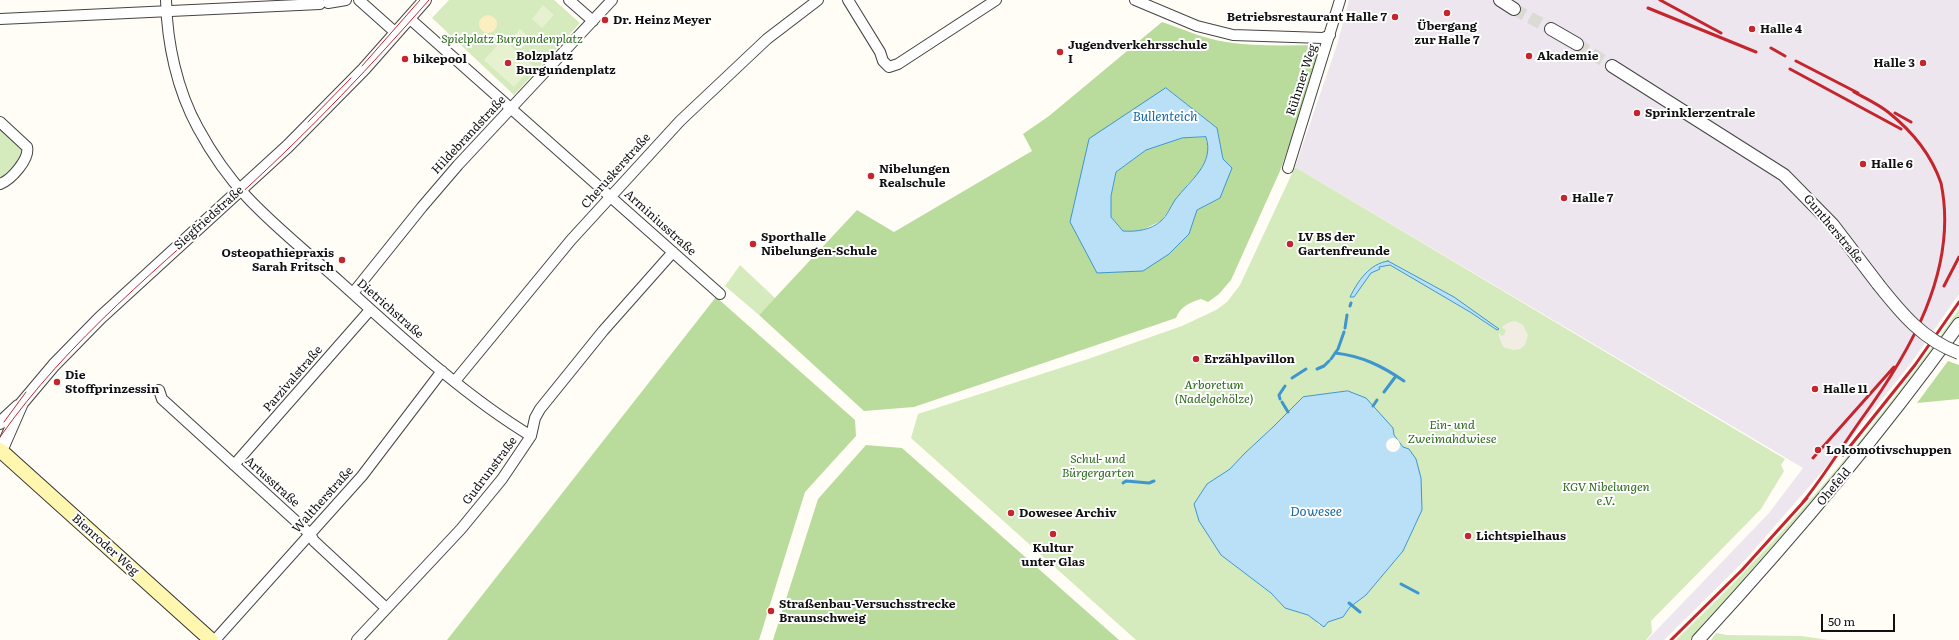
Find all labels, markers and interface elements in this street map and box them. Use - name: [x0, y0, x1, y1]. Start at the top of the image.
- marker: Übergang zur Halle 7: [1442, 8, 1452, 18]
- place label: Betriebsrestaurant Halle 7: [1227, 10, 1387, 24]
- marker: Betriebsrestaurant Halle 7: [1390, 12, 1400, 22]
- place label: Dr. Heinz Meyer: [613, 13, 711, 27]
- marker: Dr. Heinz Meyer: [600, 15, 610, 25]
- place label: Übergang zur Halle 7: [1415, 19, 1479, 47]
- place label: Halle 4: [1760, 22, 1802, 36]
- marker: Halle 4: [1747, 24, 1757, 34]
- park label: Spielplatz Burgundenplatz: [441, 32, 583, 46]
- place label: Jugendverkehrsschule I: [1068, 38, 1207, 66]
- street label: Rühmer Weg: [1284, 42, 1320, 118]
- marker: Jugendverkehrsschule I: [1055, 47, 1065, 57]
- place label: Bolzplatz Burgundenplatz: [516, 49, 616, 77]
- place label: Akademie: [1537, 49, 1599, 63]
- marker: Akademie: [1524, 51, 1534, 61]
- place label: bikepool: [413, 52, 467, 66]
- marker: bikepool: [400, 54, 410, 64]
- place label: Halle 3: [1873, 56, 1915, 70]
- marker: Bolzplatz Burgundenplatz: [503, 58, 513, 68]
- marker: Halle 3: [1918, 58, 1928, 68]
- street label: Hildebrandstraße: [429, 93, 509, 177]
- place label: Sprinklerzentrale: [1645, 106, 1755, 120]
- marker: Sprinklerzentrale: [1632, 108, 1642, 118]
- water label: Bullenteich: [1132, 109, 1198, 125]
- street label: Cheruskerstraße: [578, 130, 654, 212]
- place label: Halle 6: [1871, 157, 1913, 171]
- marker: Halle 6: [1858, 159, 1868, 169]
- place label: Nibelungen Realschule: [879, 162, 950, 190]
- marker: Nibelungen Realschule: [866, 171, 876, 181]
- street label: Siegfriedstraße: [171, 183, 247, 253]
- street label: Arminiusstraße: [621, 187, 699, 259]
- place label: Halle 7: [1572, 191, 1613, 205]
- street label: Guntherstraße: [1800, 192, 1866, 266]
- marker: Halle 7: [1559, 193, 1569, 203]
- place label: Sporthalle Nibelungen-Schule: [761, 230, 877, 258]
- place label: LV BS der Gartenfreunde: [1298, 230, 1390, 258]
- marker: Sporthalle Nibelungen-Schule: [748, 239, 758, 249]
- marker: LV BS der Gartenfreunde: [1285, 239, 1295, 249]
- place label: Osteopathiepraxis Sarah Fritsch: [222, 246, 334, 274]
- marker: Osteopathiepraxis Sarah Fritsch: [337, 255, 347, 265]
- street label: Dietrichstraße: [354, 276, 426, 342]
- street label: Parzivalstraße: [260, 343, 326, 415]
- place label: Erzählpavillon: [1204, 352, 1295, 366]
- marker: Erzählpavillon: [1191, 354, 1201, 364]
- place label: Die Stoffprinzessin: [65, 368, 159, 396]
- marker: Die Stoffprinzessin: [52, 377, 62, 387]
- park label: Arboretum (Nadelgehölze): [1174, 378, 1254, 406]
- place label: Halle 11: [1823, 382, 1868, 396]
- marker: Halle 11: [1810, 384, 1820, 394]
- park label: Ein- und Zweimahdwiese: [1407, 418, 1497, 446]
- street label: Gudrunstraße: [460, 434, 520, 508]
- place label: Lokomotivschuppen: [1826, 443, 1952, 457]
- marker: Lokomotivschuppen: [1813, 445, 1823, 455]
- park label: Schul- und Bürgergarten: [1062, 452, 1134, 480]
- street label: Artusstraße: [242, 454, 302, 510]
- street label: Waltherstraße: [289, 464, 357, 536]
- street label: Ohefeld: [1814, 465, 1854, 509]
- park label: KGV Nibelungen e.V.: [1562, 480, 1650, 508]
- water label: Dowesee: [1290, 504, 1342, 520]
- place label: Dowesee Archiv: [1019, 506, 1116, 520]
- marker: Dowesee Archiv: [1006, 508, 1016, 518]
- street label: Bienroder Weg: [69, 511, 141, 579]
- marker: Kultur unter Glas: [1048, 529, 1058, 539]
- place label: Lichtspielhaus: [1476, 529, 1566, 543]
- marker: Lichtspielhaus: [1463, 531, 1473, 541]
- place label: Kultur unter Glas: [1021, 541, 1085, 569]
- place label: Straßenbau-Versuchsstrecke Braunschweig: [779, 597, 956, 625]
- marker: Straßenbau-Versuchsstrecke Braunschweig: [766, 606, 776, 616]
- scale bar: [1823, 606, 1897, 632]
- text: 50 m: [1828, 612, 1855, 630]

